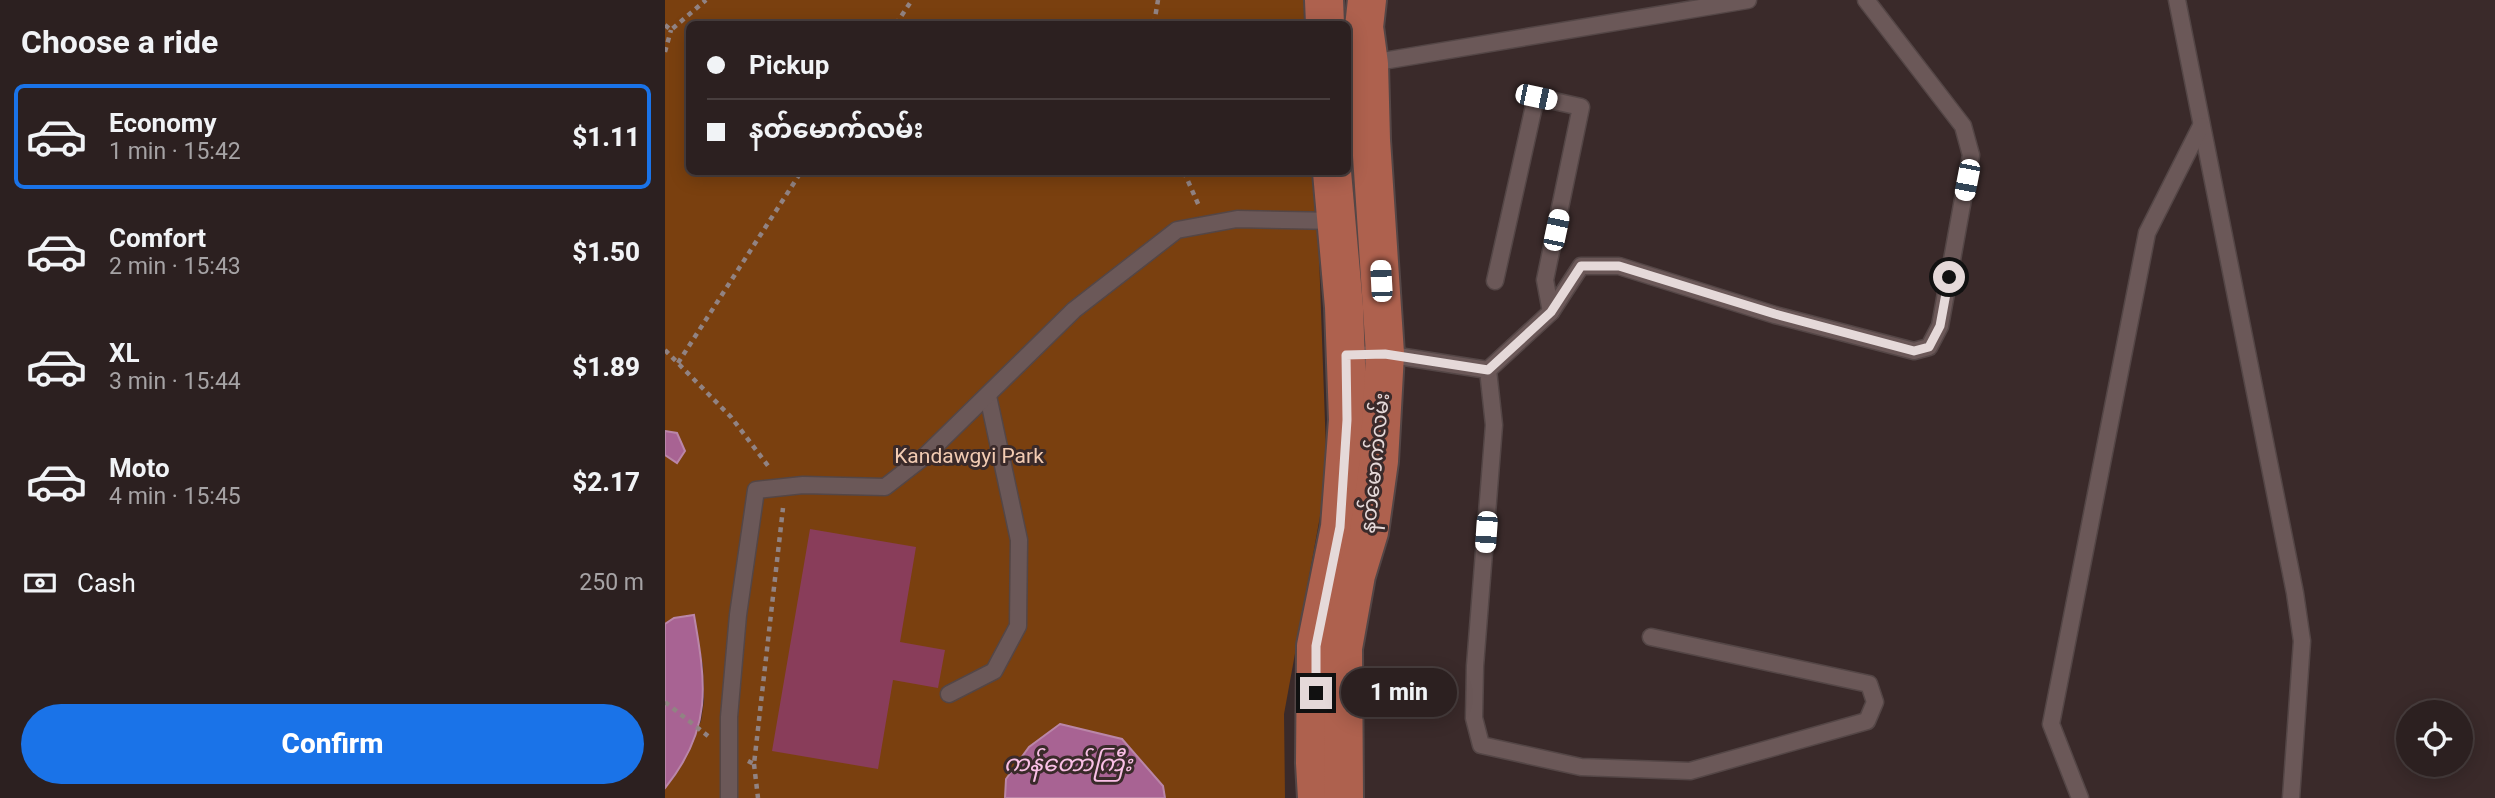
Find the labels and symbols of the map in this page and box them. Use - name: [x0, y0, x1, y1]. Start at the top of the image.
- car: [1514, 82, 1559, 112]
- car: [1953, 157, 1982, 203]
- car: [1542, 207, 1571, 253]
- car: [1370, 259, 1393, 303]
- route start: [1933, 261, 1965, 293]
- street label: နတ်မောက်လမ်း: [1352, 391, 1399, 535]
- park label: Kandawgyi Park: [894, 444, 1044, 468]
- car: [1475, 510, 1498, 554]
- callout: 1 min: [1341, 668, 1456, 718]
- route end: [1300, 677, 1332, 709]
- water label: ကန်တော်ကြီး: [1004, 747, 1134, 782]

